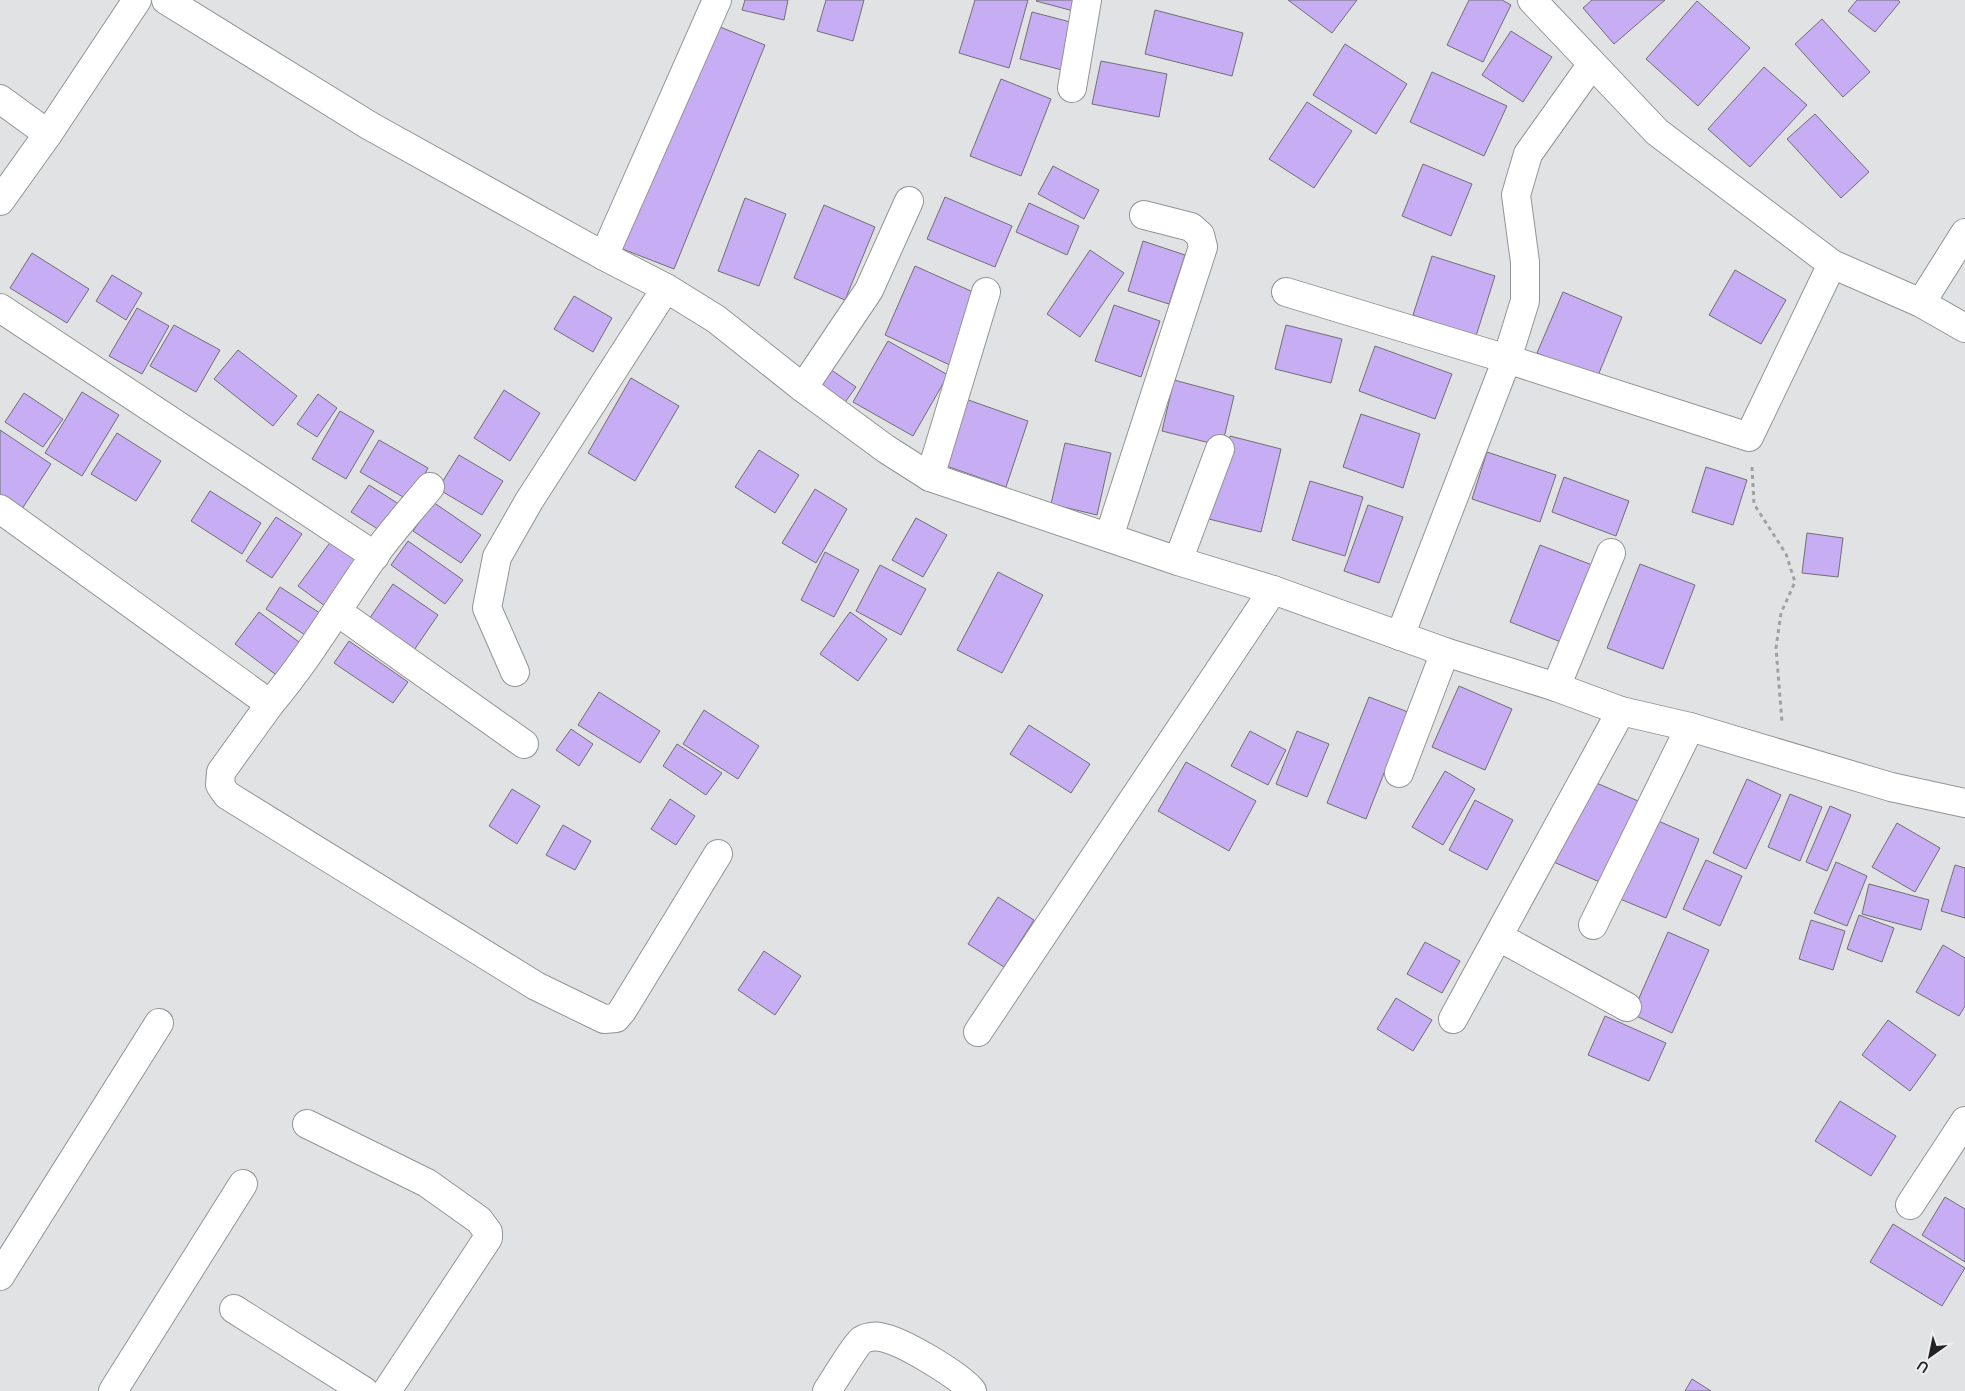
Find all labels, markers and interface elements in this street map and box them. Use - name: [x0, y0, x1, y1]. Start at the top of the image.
- north arrow: [1905, 1331, 1955, 1381]
- text: U: [1914, 1356, 1932, 1377]

